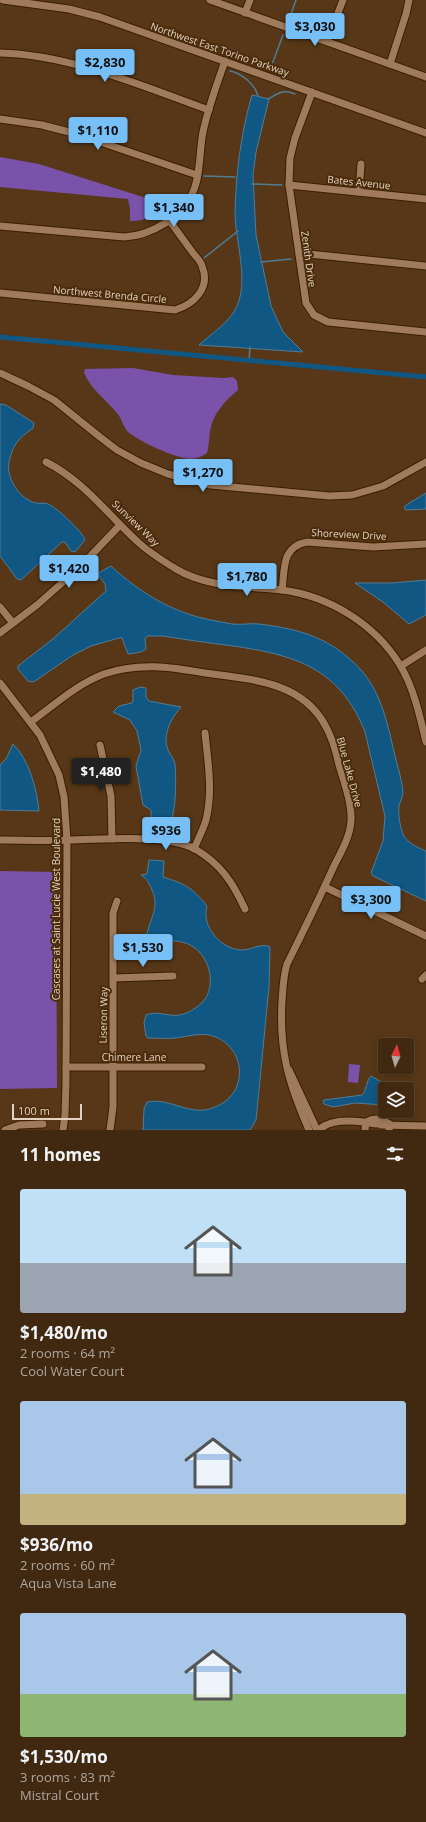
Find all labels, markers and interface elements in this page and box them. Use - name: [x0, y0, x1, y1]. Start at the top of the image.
- pin: $3,030: [282, 13, 348, 47]
- text: $3,030: [295, 17, 335, 35]
- street label: Northwest East Torino Parkway: [149, 19, 292, 80]
- pin: $2,830: [72, 49, 138, 83]
- text: $2,830: [85, 53, 125, 71]
- pin: $1,110: [65, 117, 131, 151]
- text: $1,110: [78, 121, 118, 139]
- street label: Bates Avenue: [327, 172, 392, 192]
- pin: $1,340: [141, 194, 207, 228]
- text: $1,340: [154, 198, 194, 216]
- street label: Zenith Drive: [298, 230, 320, 288]
- street label: Northwest Brenda Circle: [53, 282, 168, 306]
- pin: $1,270: [170, 459, 236, 493]
- text: $1,270: [183, 463, 223, 481]
- street label: Sunview Way: [109, 497, 164, 550]
- street label: Shoreview Drive: [311, 525, 387, 543]
- pin: $1,420: [36, 555, 102, 589]
- text: $1,420: [49, 559, 89, 577]
- pin: $1,780: [214, 563, 280, 597]
- text: $1,780: [227, 567, 267, 585]
- street label: Blue Lake Drive: [334, 735, 366, 809]
- pin: $1,480: [68, 758, 134, 792]
- text: $1,480: [81, 762, 121, 780]
- pin: $936: [142, 817, 190, 851]
- street label: Cascases at Saint Lucie West Boulevard: [49, 818, 63, 1000]
- text: $936: [151, 821, 181, 839]
- pin: $3,300: [338, 886, 404, 920]
- text: $3,300: [351, 890, 391, 908]
- pin: $1,530: [110, 934, 176, 968]
- text: $1,530: [123, 938, 163, 956]
- street label: Liseron Way: [96, 986, 111, 1044]
- north arrow: [378, 1038, 414, 1074]
- map controls: [378, 1038, 414, 1118]
- street label: Chimere Lane: [102, 1050, 167, 1064]
- button: layers: [378, 1082, 414, 1118]
- scale bar: [12, 1102, 82, 1121]
- text: 100 m: [18, 1103, 50, 1118]
- text: 11 homes: [20, 1143, 101, 1166]
- icon: filters: [384, 1143, 406, 1165]
- icon: home: [177, 1215, 249, 1287]
- text: $1,480/mo: [20, 1321, 108, 1344]
- text: 2 rooms · 64 m²: [20, 1344, 115, 1362]
- text: Cool Water Court: [20, 1362, 124, 1380]
- icon: home: [177, 1427, 249, 1499]
- text: $936/mo: [20, 1533, 93, 1556]
- text: 2 rooms · 60 m²: [20, 1556, 115, 1574]
- text: Aqua Vista Lane: [20, 1574, 117, 1592]
- icon: home: [177, 1639, 249, 1711]
- text: $1,530/mo: [20, 1745, 108, 1768]
- text: 3 rooms · 83 m²: [20, 1768, 115, 1786]
- text: Mistral Court: [20, 1786, 99, 1804]

